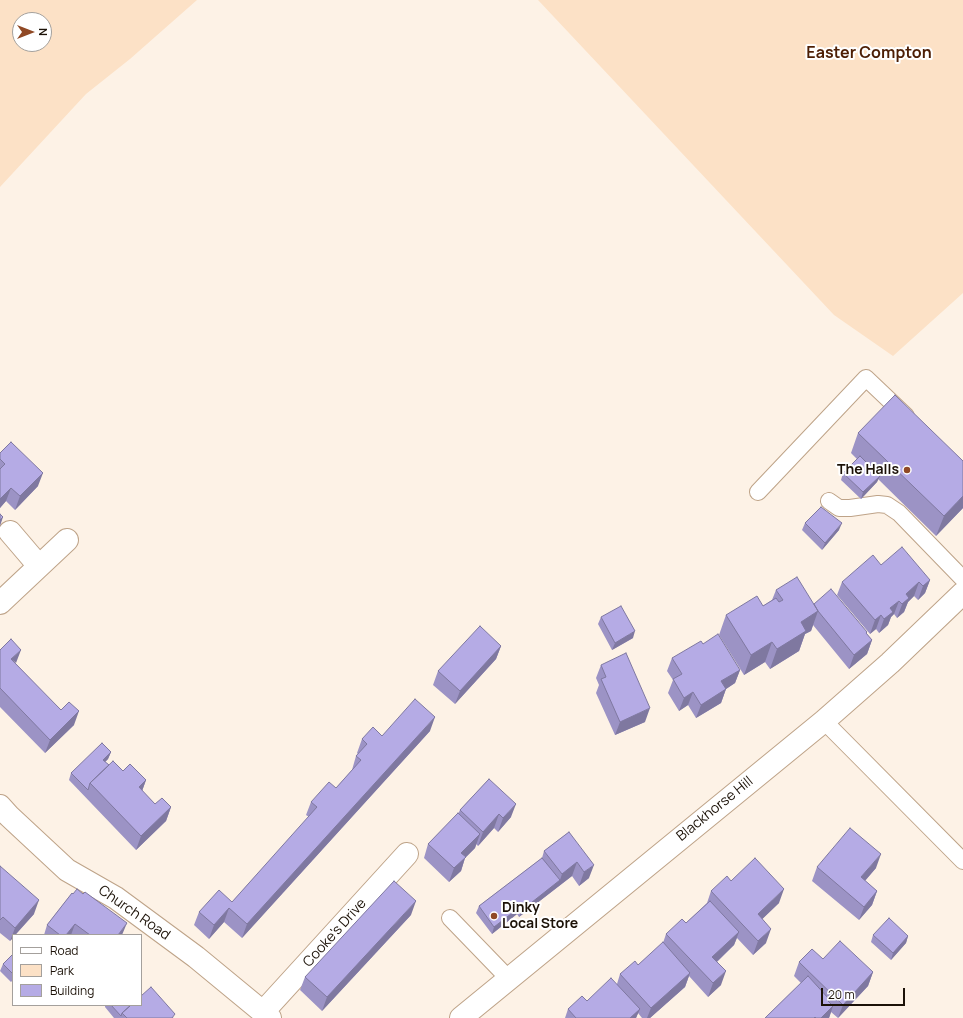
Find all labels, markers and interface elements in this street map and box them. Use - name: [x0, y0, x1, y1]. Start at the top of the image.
- north arrow: [12, 12, 52, 52]
- text: N: [36, 28, 51, 36]
- district label: Easter Compton: [806, 44, 932, 64]
- place label: The Halls: [837, 462, 899, 478]
- marker: The Halls: [902, 465, 912, 475]
- street label: Blackhorse Hill: [673, 773, 757, 845]
- street label: Church Road: [95, 882, 173, 944]
- street label: Cooke's Drive: [300, 895, 370, 971]
- place label: Dinky Local Store: [502, 900, 578, 932]
- marker: Dinky Local Store: [489, 911, 499, 921]
- legend: [12, 934, 142, 1006]
- text: Road: [50, 942, 78, 959]
- text: Park: [50, 962, 74, 979]
- scale bar: [823, 980, 907, 1006]
- text: Building: [50, 982, 94, 999]
- text: 20 m: [828, 986, 855, 1003]

